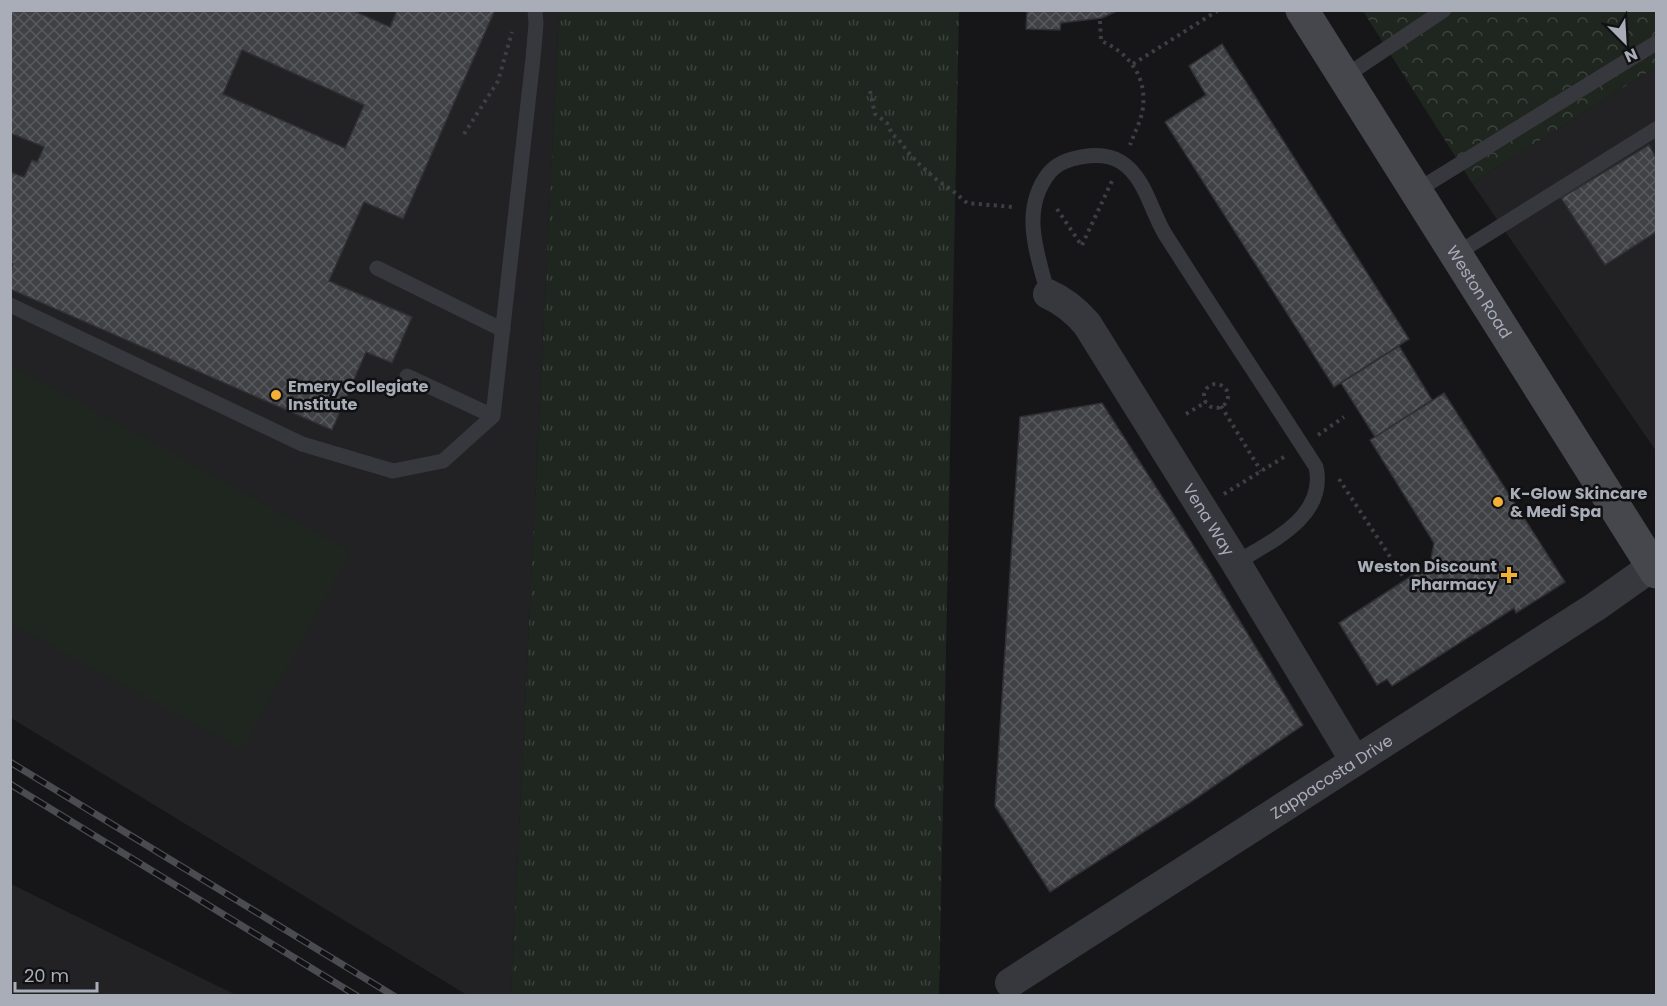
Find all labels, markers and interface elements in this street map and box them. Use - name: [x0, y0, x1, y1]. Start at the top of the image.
- north arrow: [1595, 12, 1655, 72]
- text: N: [1621, 42, 1641, 68]
- street label: Weston Road: [1441, 241, 1517, 343]
- place label: Emery Collegiate Institute: [288, 375, 428, 416]
- marker: Emery Collegiate Institute: [269, 388, 283, 402]
- street label: Vena Way: [1178, 479, 1240, 560]
- place label: K-Glow Skincare & Medi Spa: [1510, 482, 1647, 523]
- marker: K-Glow Skincare & Medi Spa: [1491, 495, 1505, 509]
- place label: Weston Discount Pharmacy: [1357, 555, 1498, 596]
- marker: Weston Discount Pharmacy: [1502, 568, 1516, 582]
- street label: Zappacosta Drive: [1266, 729, 1397, 824]
- scale bar: [15, 955, 98, 993]
- text: 20 m: [24, 963, 69, 988]

